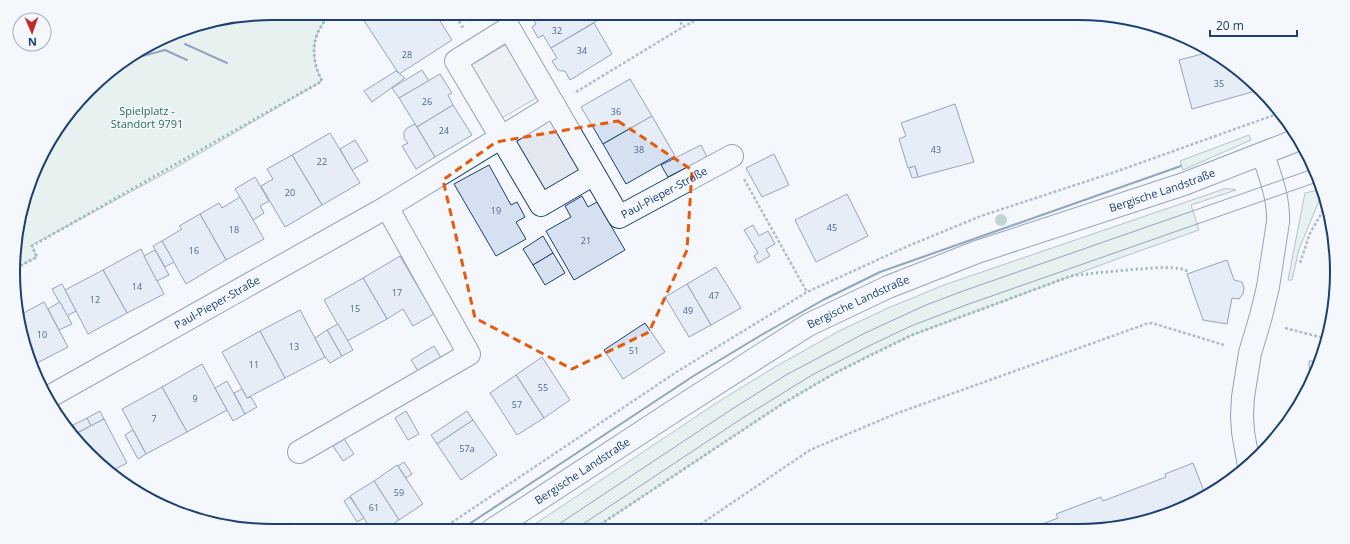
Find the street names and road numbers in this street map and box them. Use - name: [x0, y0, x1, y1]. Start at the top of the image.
- street label: Paul-Pieper-Straße: [618, 163, 710, 222]
- street label: Bergische Landstraße: [1107, 165, 1217, 215]
- street label: Bergische Landstraße: [804, 271, 911, 331]
- street label: Paul-Pieper-Straße: [171, 272, 262, 332]
- street label: Bergische Landstraße: [532, 434, 633, 507]

